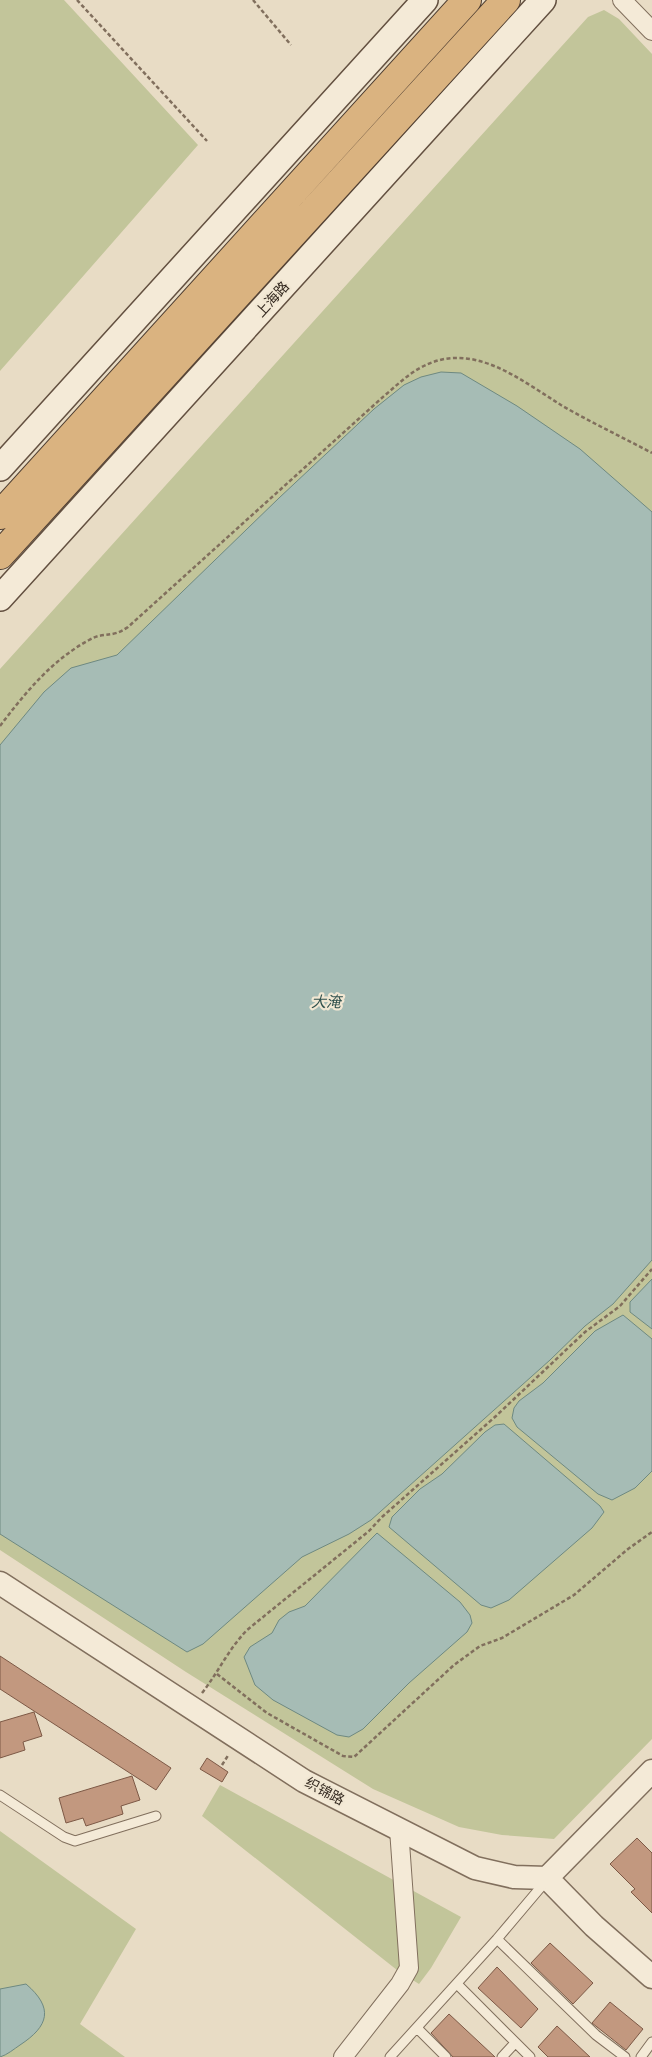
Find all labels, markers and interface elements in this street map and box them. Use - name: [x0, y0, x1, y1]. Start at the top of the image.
- street label: 上海路: [251, 277, 293, 321]
- water label: 大淹: [311, 991, 344, 1012]
- street label: 织锦路: [302, 1772, 348, 1810]

